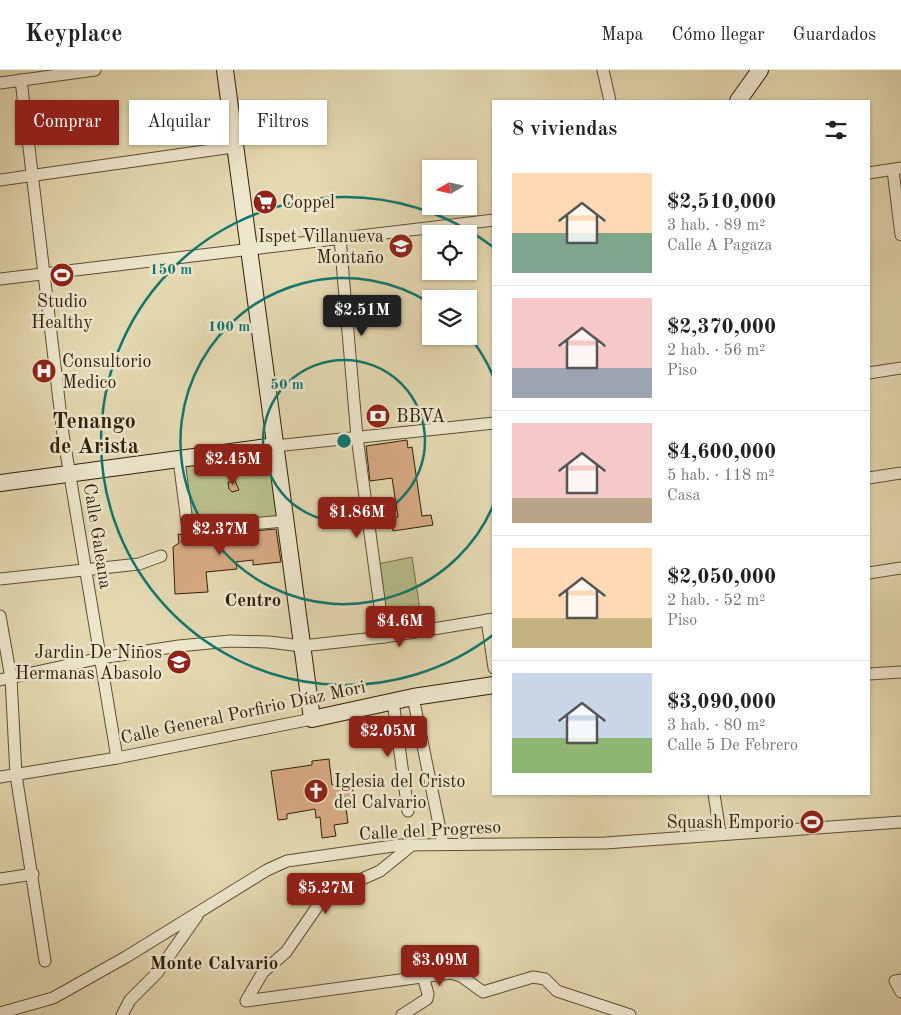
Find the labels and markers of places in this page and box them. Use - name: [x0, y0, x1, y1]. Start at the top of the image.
- supermarket icon: Coppel: [252, 189, 278, 215]
- place label: Coppel: [282, 194, 335, 212]
- place label: Ispet Villanueva Montaño: [258, 228, 384, 267]
- school or university icon: Ispet Villanueva Montaño: [388, 233, 414, 259]
- sports icon: Studio Healthy: [49, 262, 75, 288]
- place label: Studio Healthy: [31, 293, 93, 332]
- pin: $2.51M: [321, 294, 403, 337]
- place label: Consultorio Medico: [62, 353, 151, 392]
- hospital icon: Consultorio Medico: [31, 358, 57, 384]
- bank icon: BBVA: [365, 403, 391, 429]
- place label: BBVA: [396, 408, 446, 426]
- centre of rings: [335, 432, 353, 450]
- pin: $2.45M: [192, 444, 274, 486]
- pin: $1.86M: [316, 496, 398, 539]
- pin: $2.37M: [179, 514, 261, 556]
- pin: $4.6M: [365, 606, 435, 648]
- place label: Jardin De Niños Hermanas Abasolo: [15, 644, 162, 683]
- school or university icon: Jardin De Niños Hermanas Abasolo: [166, 649, 192, 675]
- pin: $2.05M: [347, 716, 429, 758]
- place label: Iglesia del Cristo del Calvario: [334, 773, 466, 812]
- church icon: Iglesia del Cristo del Calvario: [303, 778, 329, 804]
- sports icon: Squash Emporio: [799, 809, 825, 835]
- place label: Squash Emporio: [667, 814, 794, 832]
- pin: $5.27M: [285, 872, 367, 915]
- pin: $3.09M: [399, 944, 481, 987]

